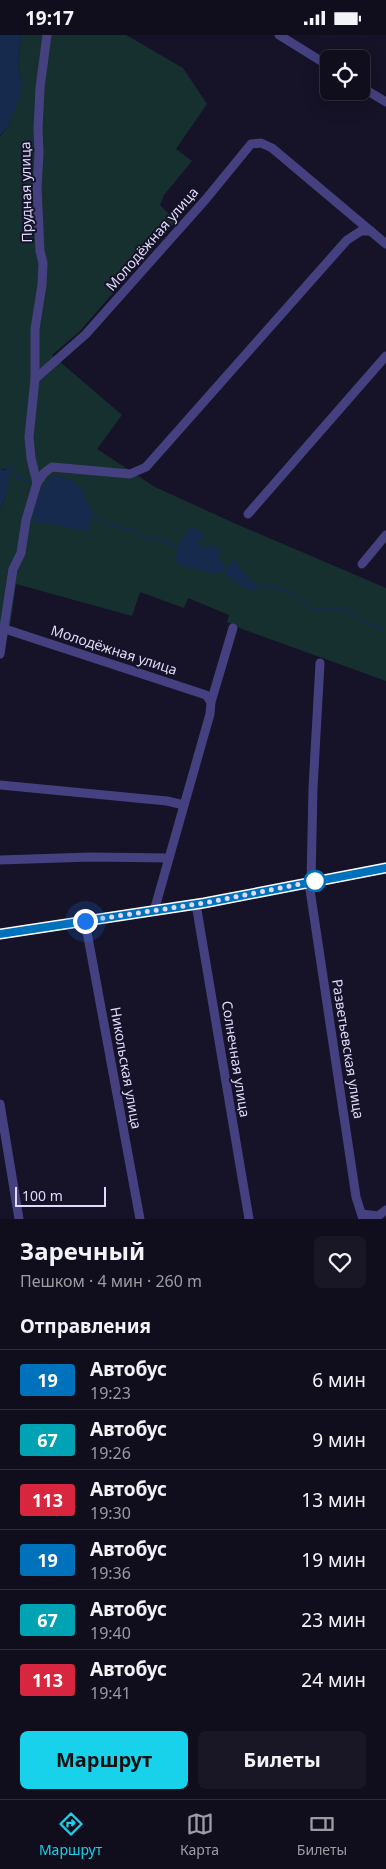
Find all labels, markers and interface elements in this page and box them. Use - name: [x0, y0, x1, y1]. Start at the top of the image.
- text: 19:17: [25, 5, 74, 31]
- map controls: [320, 50, 370, 100]
- button: locate: [320, 50, 370, 100]
- street label: Прудная улица: [15, 141, 36, 243]
- street label: Молодёжная улица: [101, 183, 202, 295]
- street label: Молодёжная улица: [49, 620, 180, 679]
- unlabelled marker: [304, 870, 326, 892]
- your location: [73, 909, 98, 934]
- street label: Разветьевская улица: [328, 978, 369, 1120]
- street label: Солнечная улица: [218, 999, 255, 1119]
- street label: Никольская улица: [106, 1005, 147, 1130]
- scale bar: [15, 1184, 106, 1207]
- text: 100 m: [22, 1186, 63, 1205]
- text: Заречный: [20, 1234, 145, 1267]
- button: heart: [314, 1236, 366, 1288]
- text: Пешком · 4 мин · 260 m: [20, 1270, 202, 1292]
- text: Отправления: [20, 1313, 151, 1339]
- text: Автобус: [90, 1356, 167, 1382]
- text: 6 мин: [312, 1367, 366, 1393]
- text: 19: [37, 1368, 58, 1392]
- text: 19:23: [90, 1382, 131, 1404]
- text: Автобус: [90, 1416, 167, 1442]
- text: 9 мин: [312, 1427, 366, 1453]
- text: 67: [37, 1428, 58, 1452]
- text: 19:26: [90, 1442, 131, 1464]
- text: Автобус: [90, 1476, 167, 1502]
- text: 13 мин: [301, 1487, 366, 1513]
- text: 113: [32, 1488, 63, 1512]
- text: 19:30: [90, 1502, 131, 1524]
- text: Автобус: [90, 1536, 167, 1562]
- text: 19 мин: [301, 1547, 366, 1573]
- text: 19: [37, 1548, 58, 1572]
- text: 19:36: [90, 1562, 131, 1584]
- text: Автобус: [90, 1596, 167, 1622]
- text: 23 мин: [301, 1607, 366, 1633]
- text: 67: [37, 1608, 58, 1632]
- text: 19:40: [90, 1622, 131, 1644]
- text: Автобус: [90, 1656, 167, 1682]
- text: 24 мин: [301, 1667, 366, 1693]
- text: 113: [32, 1668, 63, 1692]
- text: 19:41: [90, 1682, 131, 1704]
- button: Маршрут: [20, 1731, 188, 1789]
- button: Билеты: [198, 1731, 366, 1789]
- tab: Маршрут: [39, 1810, 102, 1859]
- tab: Карта: [180, 1810, 219, 1859]
- tab: Билеты: [297, 1810, 347, 1859]

